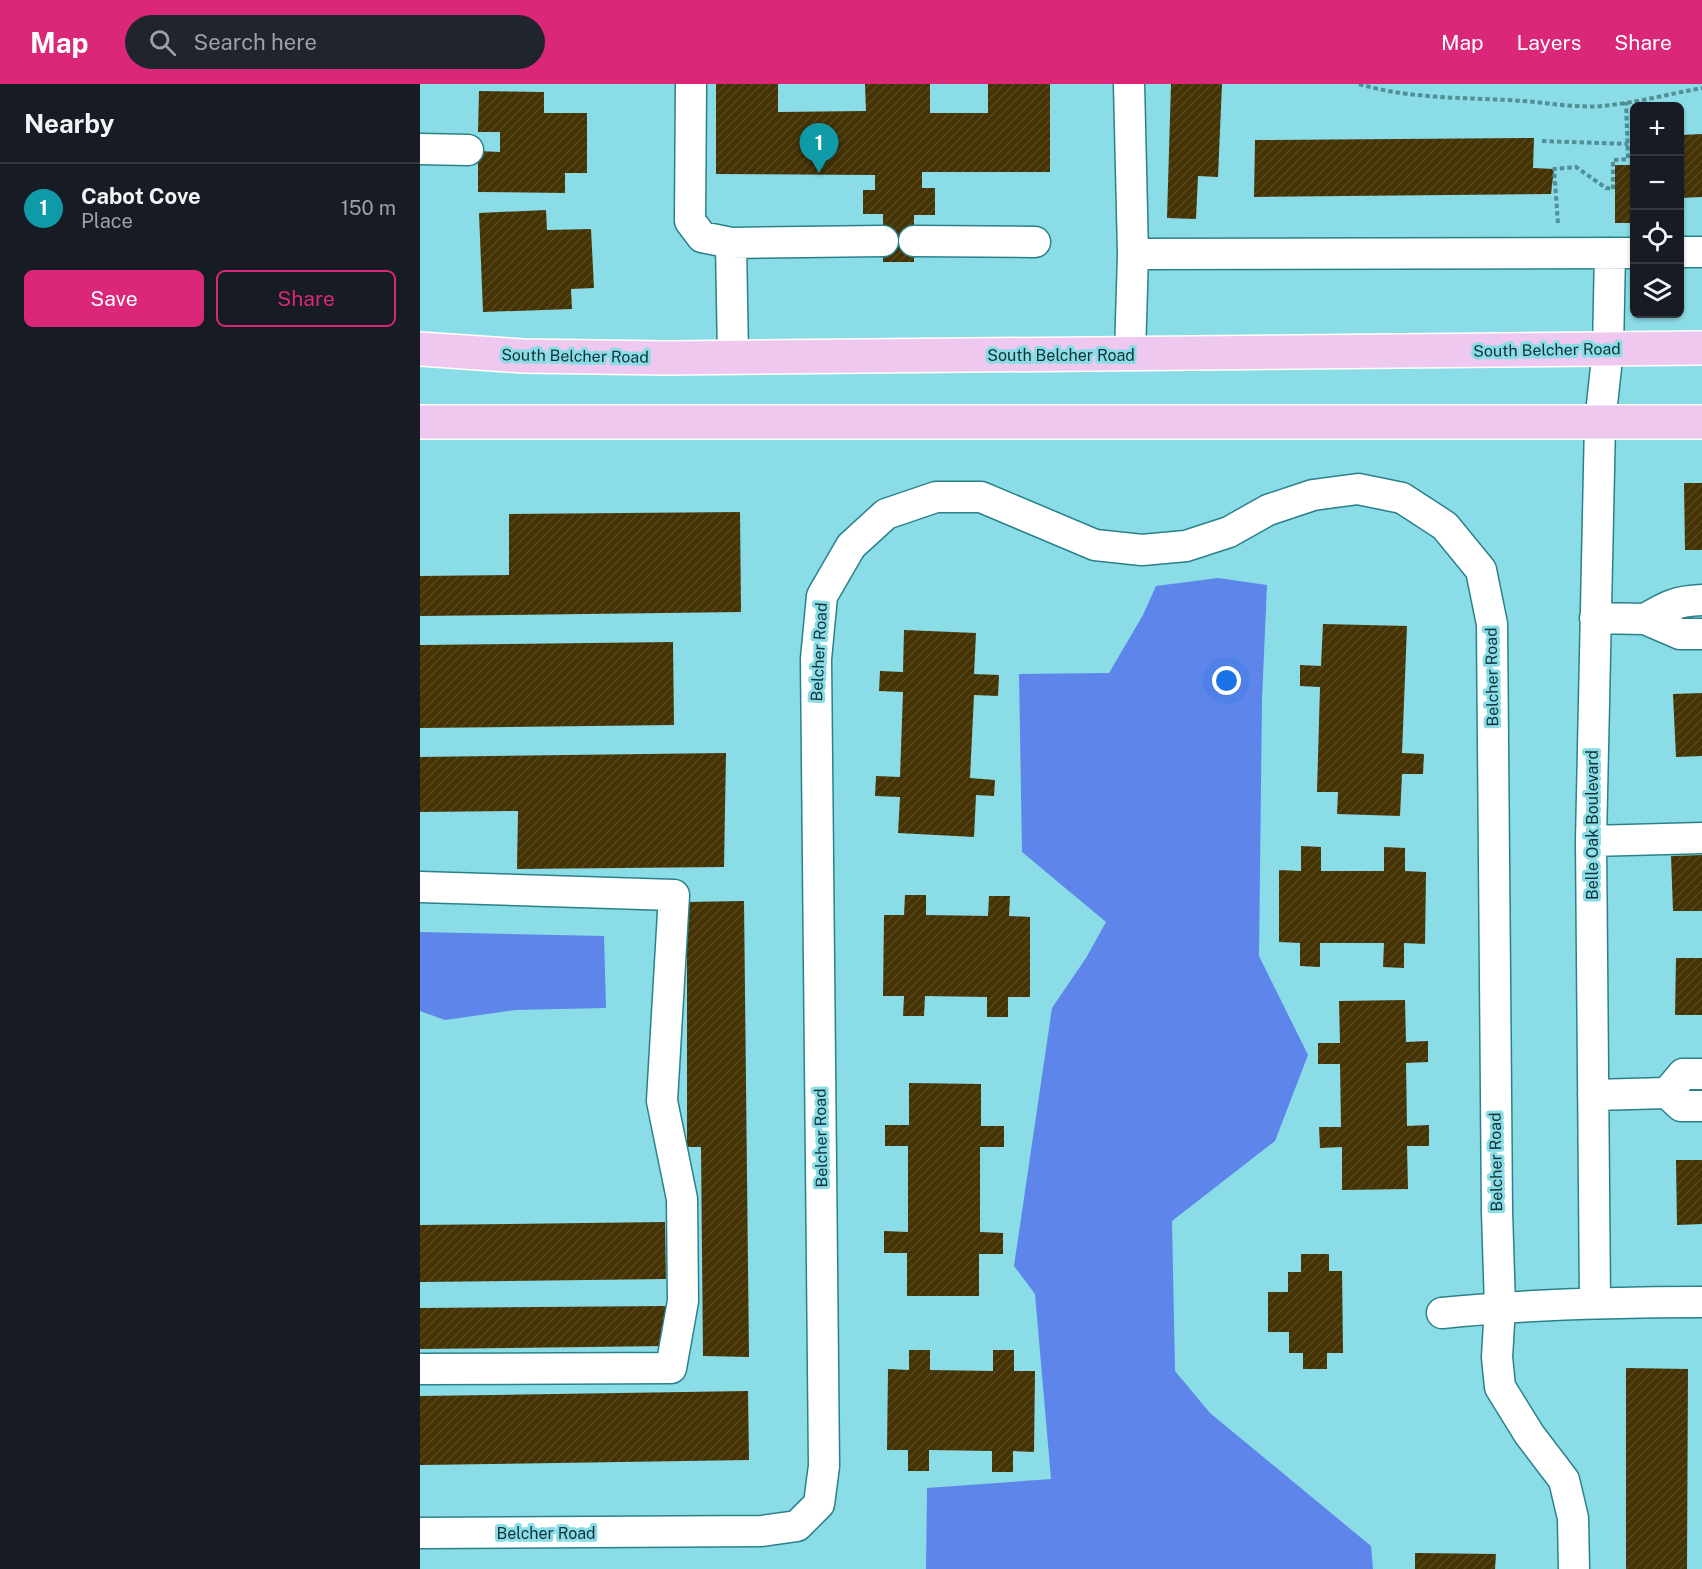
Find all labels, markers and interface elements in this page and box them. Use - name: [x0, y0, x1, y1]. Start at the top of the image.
- search box: [125, 15, 545, 69]
- text: Map: [30, 26, 89, 59]
- icon: search: [146, 26, 179, 59]
- text: Search here: [194, 29, 317, 55]
- text: Map: [1441, 30, 1484, 55]
- text: Layers: [1517, 30, 1581, 55]
- text: Share: [1614, 30, 1672, 55]
- map controls: [1630, 102, 1684, 318]
- button: +: [1630, 102, 1684, 156]
- text: Nearby: [24, 108, 114, 139]
- pin: 1: [800, 124, 838, 173]
- button: −: [1630, 156, 1684, 210]
- text: Cabot Cove: [81, 183, 201, 209]
- text: 1: [39, 196, 48, 220]
- text: 150 m: [341, 196, 396, 220]
- text: Place: [81, 209, 133, 233]
- button: locate: [1630, 210, 1684, 264]
- button: layers: [1630, 264, 1684, 318]
- button: Save: [24, 270, 204, 327]
- button: Share: [216, 270, 396, 327]
- street label: South Belcher Road: [1473, 339, 1621, 361]
- street label: South Belcher Road: [501, 345, 649, 367]
- street label: South Belcher Road: [987, 346, 1135, 365]
- street label: Belcher Road: [807, 602, 831, 702]
- street label: Belcher Road: [1482, 627, 1502, 727]
- your location: [1212, 666, 1241, 695]
- street label: Belle Oak Boulevard: [1583, 750, 1602, 900]
- street label: Belcher Road: [811, 1088, 831, 1188]
- street label: Belcher Road: [1486, 1112, 1506, 1212]
- street label: Belcher Road: [496, 1524, 596, 1543]

